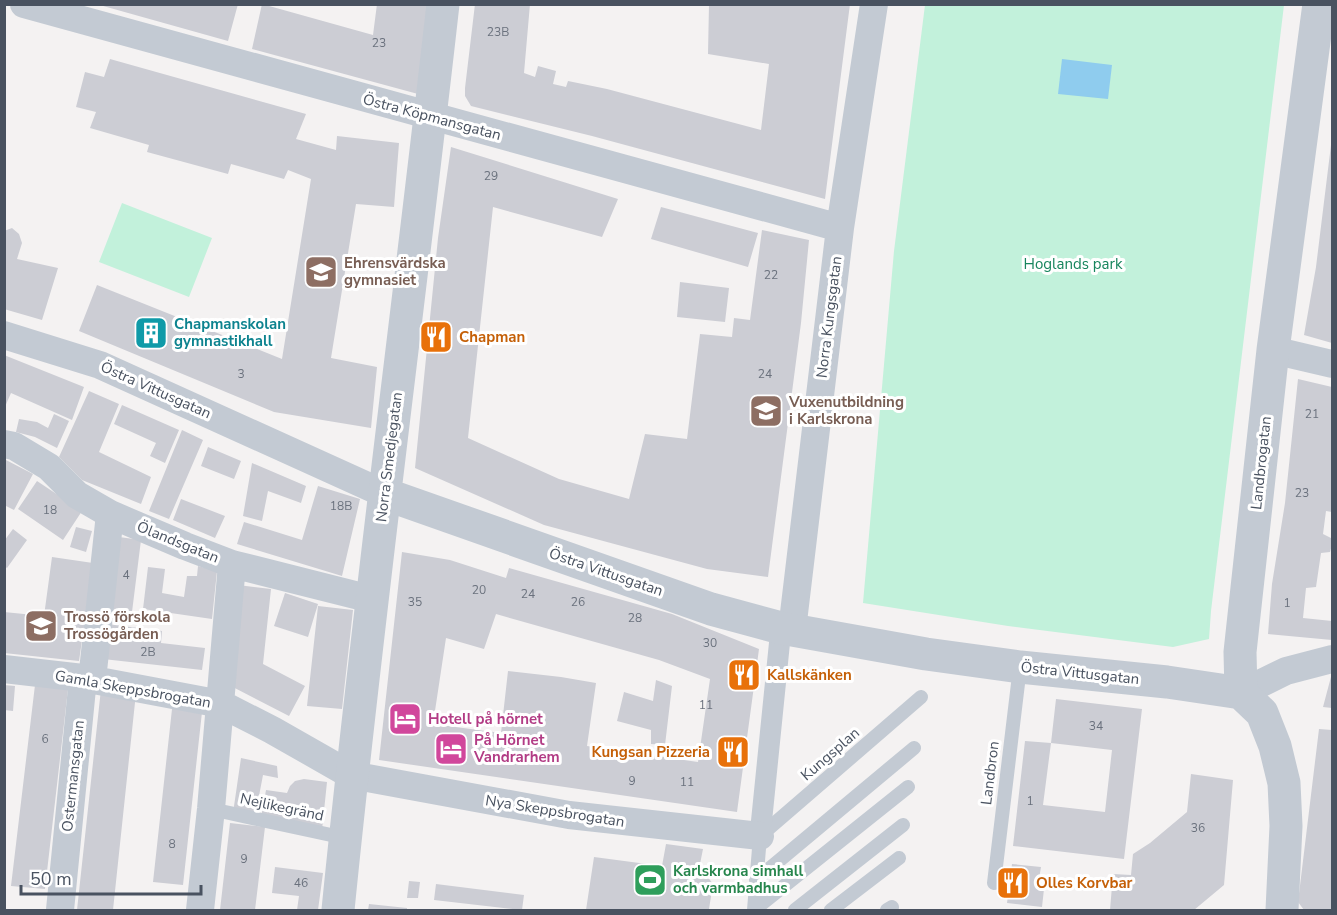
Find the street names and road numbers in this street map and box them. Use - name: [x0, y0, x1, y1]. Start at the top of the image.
- street label: Östra Köpmansgatan: [361, 89, 503, 145]
- street label: Norra Kungsgatan: [812, 255, 846, 379]
- street label: Östra Vittusgatan: [97, 357, 215, 423]
- street label: Norra Smedjegatan: [371, 391, 407, 523]
- street label: Landbrogatan: [1246, 415, 1276, 511]
- street label: Ölandsgatan: [134, 516, 222, 568]
- street label: Östra Vittusgatan: [546, 543, 666, 601]
- street label: Östra Vittusgatan: [1020, 657, 1140, 689]
- street label: Gamla Skeppsbrogatan: [53, 665, 213, 713]
- street label: Ostermansgatan: [57, 719, 89, 833]
- street label: Kungsplan: [796, 723, 864, 785]
- street label: Landbron: [976, 740, 1004, 806]
- street label: Nejlikegränd: [238, 788, 326, 826]
- street label: Nya Skeppsbrogatan: [484, 790, 626, 832]

